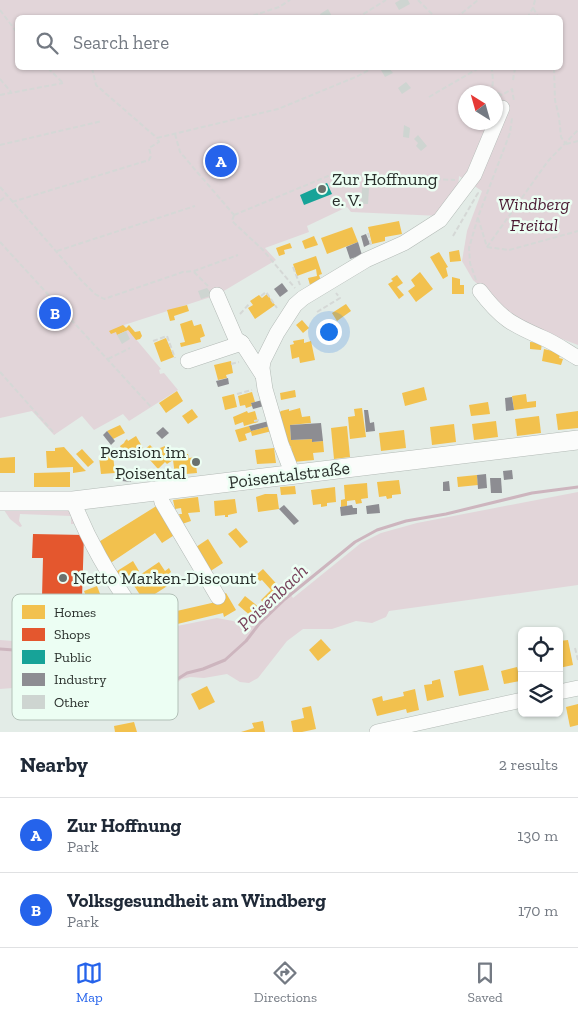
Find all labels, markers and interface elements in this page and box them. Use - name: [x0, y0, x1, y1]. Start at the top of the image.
- search box: [15, 15, 563, 70]
- icon: search: [33, 29, 61, 57]
- text: Search here: [73, 31, 169, 54]
- north arrow: [458, 85, 503, 130]
- pin: A: [205, 142, 237, 180]
- place label: Zur Hoffnung e. V.: [332, 168, 438, 211]
- marker: Zur Hoffnung e. V.: [316, 183, 328, 195]
- park label: Windberg Freital: [498, 193, 571, 236]
- pin: B: [39, 294, 71, 332]
- your location: [316, 319, 342, 345]
- place label: Pension im Poisental: [100, 441, 186, 484]
- marker: Pension im Poisental: [190, 456, 202, 468]
- street label: Poisentalstraße: [227, 457, 351, 493]
- water label: Poisenbach: [232, 559, 312, 636]
- place label: Netto Marken-Discount: [73, 567, 257, 589]
- marker: Netto Marken-Discount: [57, 572, 69, 584]
- legend: [12, 594, 178, 720]
- text: Homes: [54, 604, 96, 621]
- text: Shops: [54, 626, 90, 643]
- map controls: [518, 627, 563, 717]
- button: locate: [518, 627, 563, 672]
- text: Public: [54, 649, 91, 666]
- text: Industry: [54, 671, 107, 688]
- button: layers: [518, 672, 563, 717]
- text: Other: [54, 694, 90, 711]
- text: Nearby: [20, 752, 88, 777]
- text: 2 results: [499, 755, 558, 774]
- text: Zur Hoffnung: [67, 814, 181, 837]
- text: A: [31, 826, 42, 845]
- text: 130 m: [517, 826, 558, 845]
- text: Park: [67, 837, 99, 856]
- text: Volksgesundheit am Windberg: [67, 889, 326, 912]
- text: B: [31, 901, 41, 920]
- text: 170 m: [518, 901, 558, 920]
- text: Park: [67, 912, 99, 931]
- tab: Map: [75, 959, 103, 1006]
- tab: Directions: [254, 959, 317, 1006]
- tab: Saved: [468, 959, 503, 1006]

